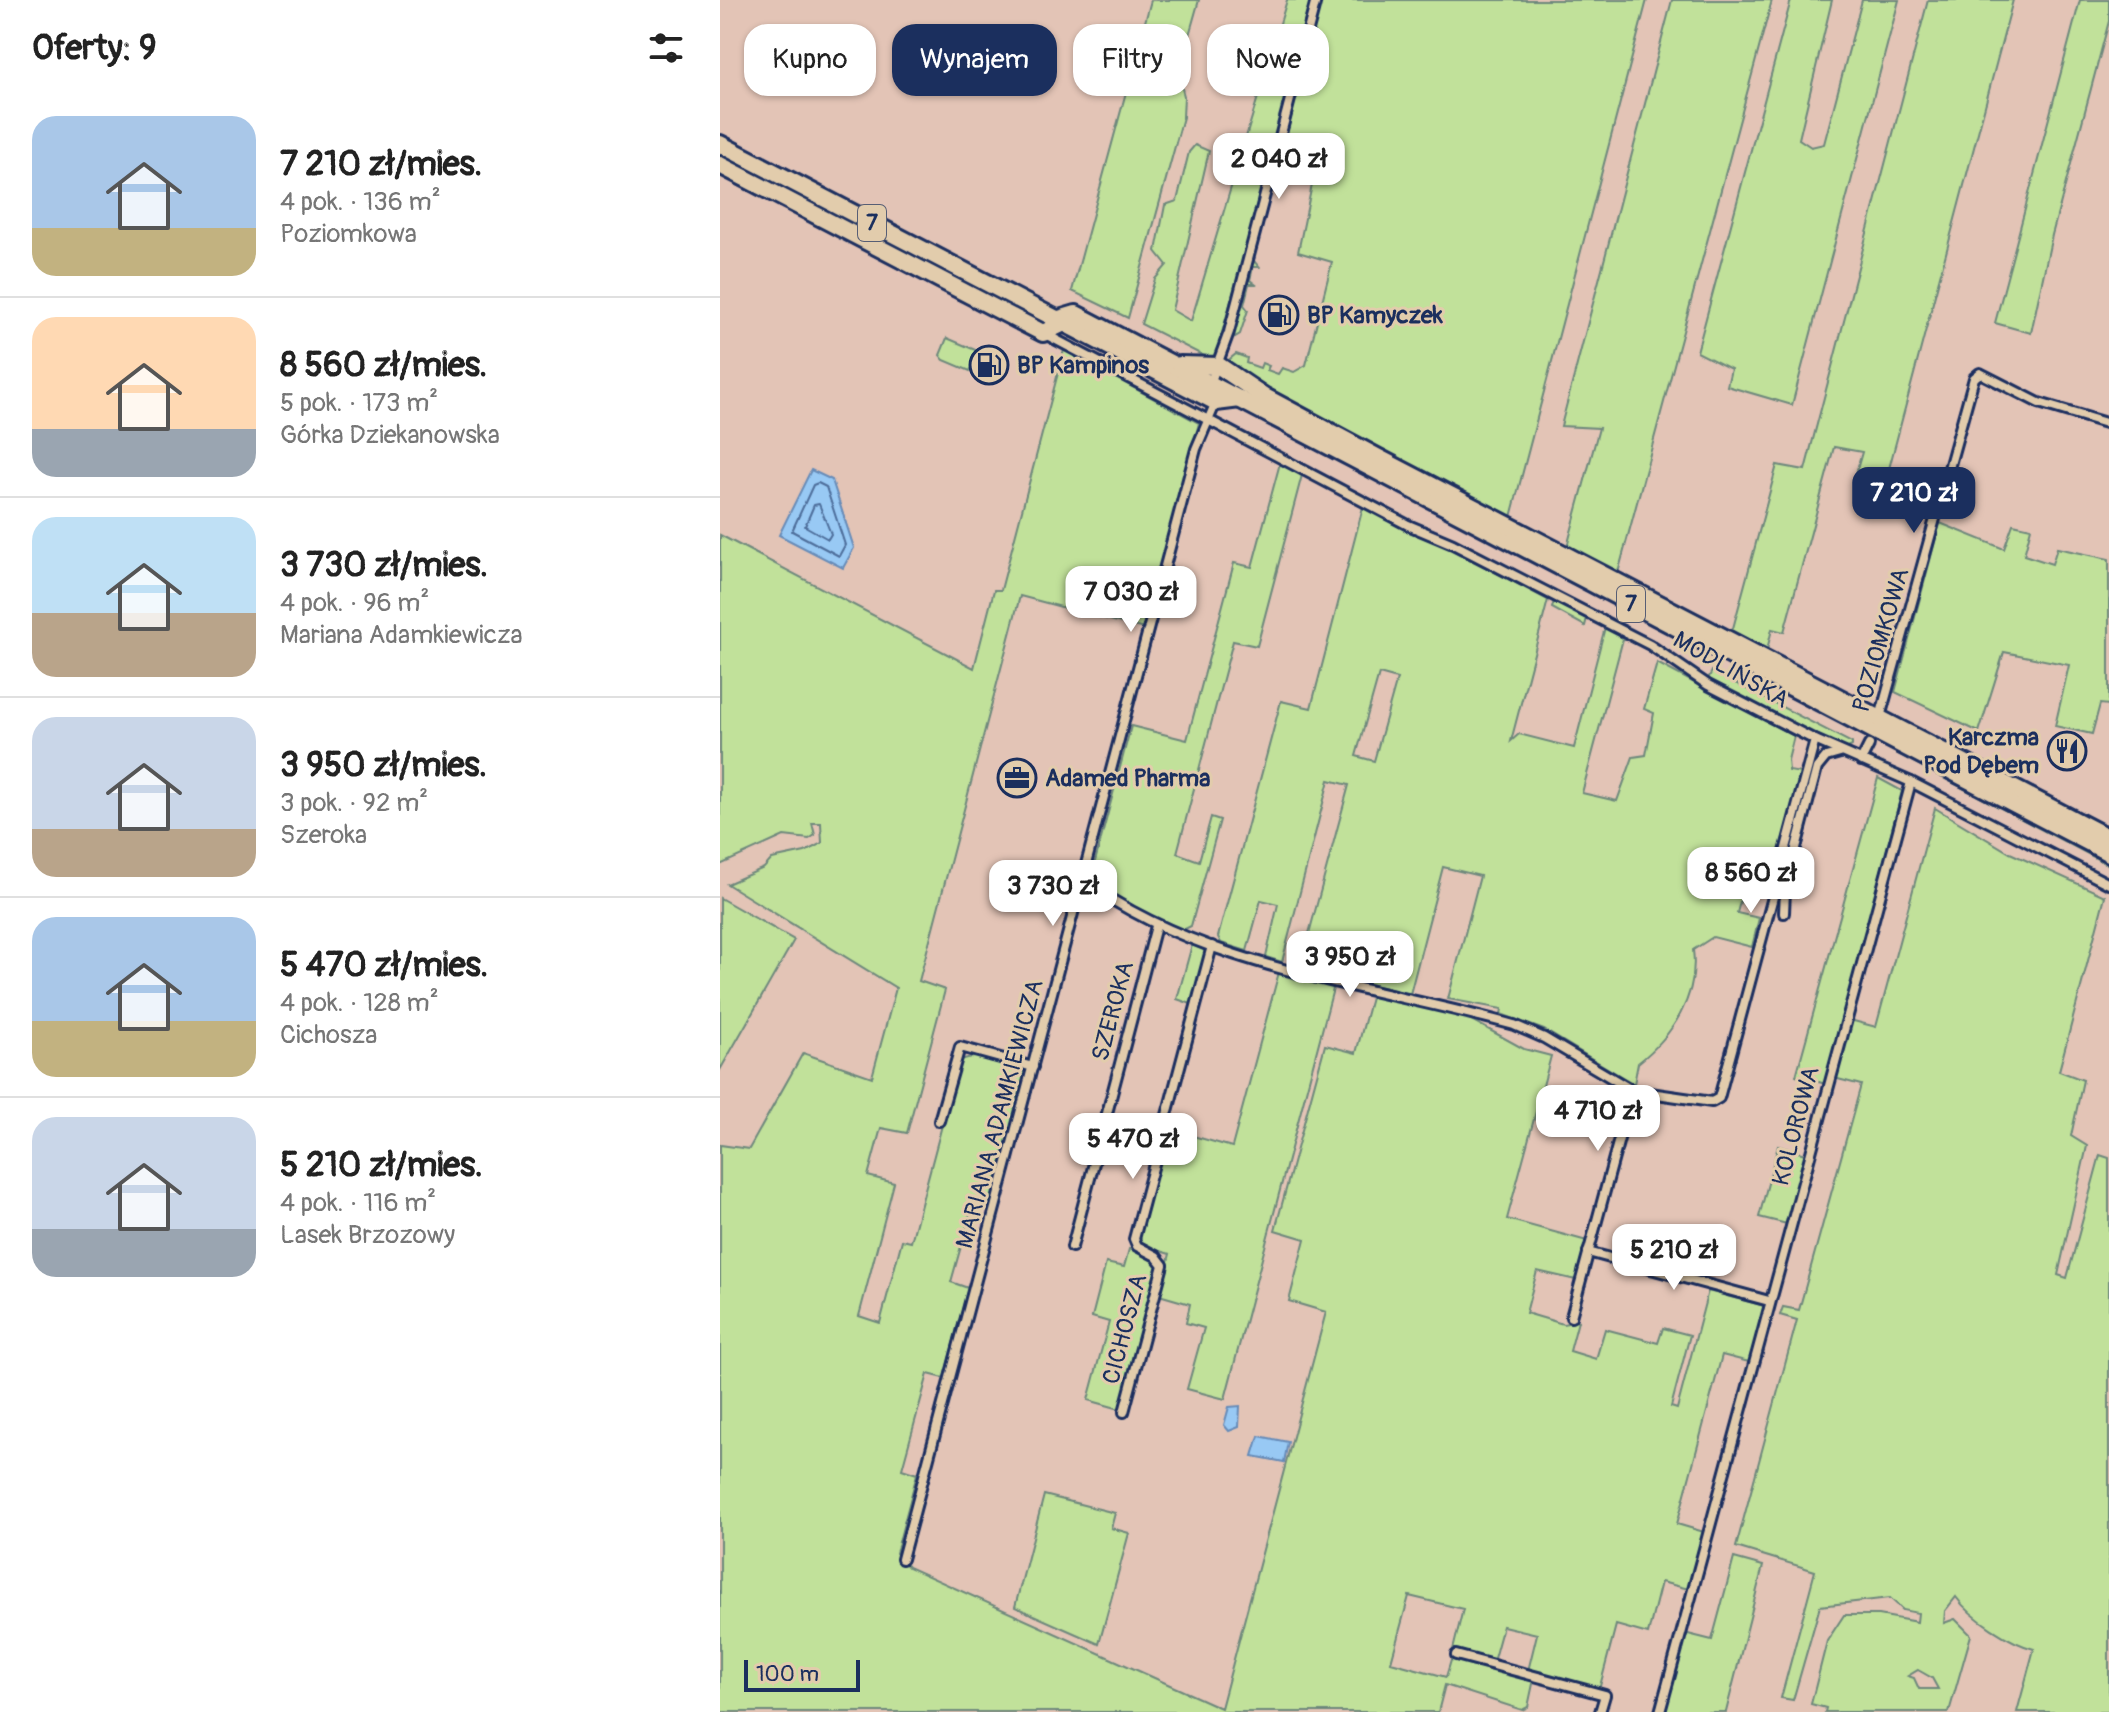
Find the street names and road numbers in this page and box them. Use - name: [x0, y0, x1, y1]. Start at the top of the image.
- road number: 7: [858, 205, 886, 241]
- street label: POZIOMKOWA: [1847, 565, 1915, 715]
- road number: 7: [1617, 586, 1645, 622]
- street label: MODLIŃSKA: [1668, 625, 1794, 715]
- street label: SZEROKA: [1086, 958, 1140, 1064]
- street label: MARIANA ADAMKIEWICZA: [950, 976, 1050, 1252]
- street label: KOLOROWA: [1766, 1063, 1826, 1189]
- street label: CICHOSZA: [1096, 1271, 1154, 1387]

